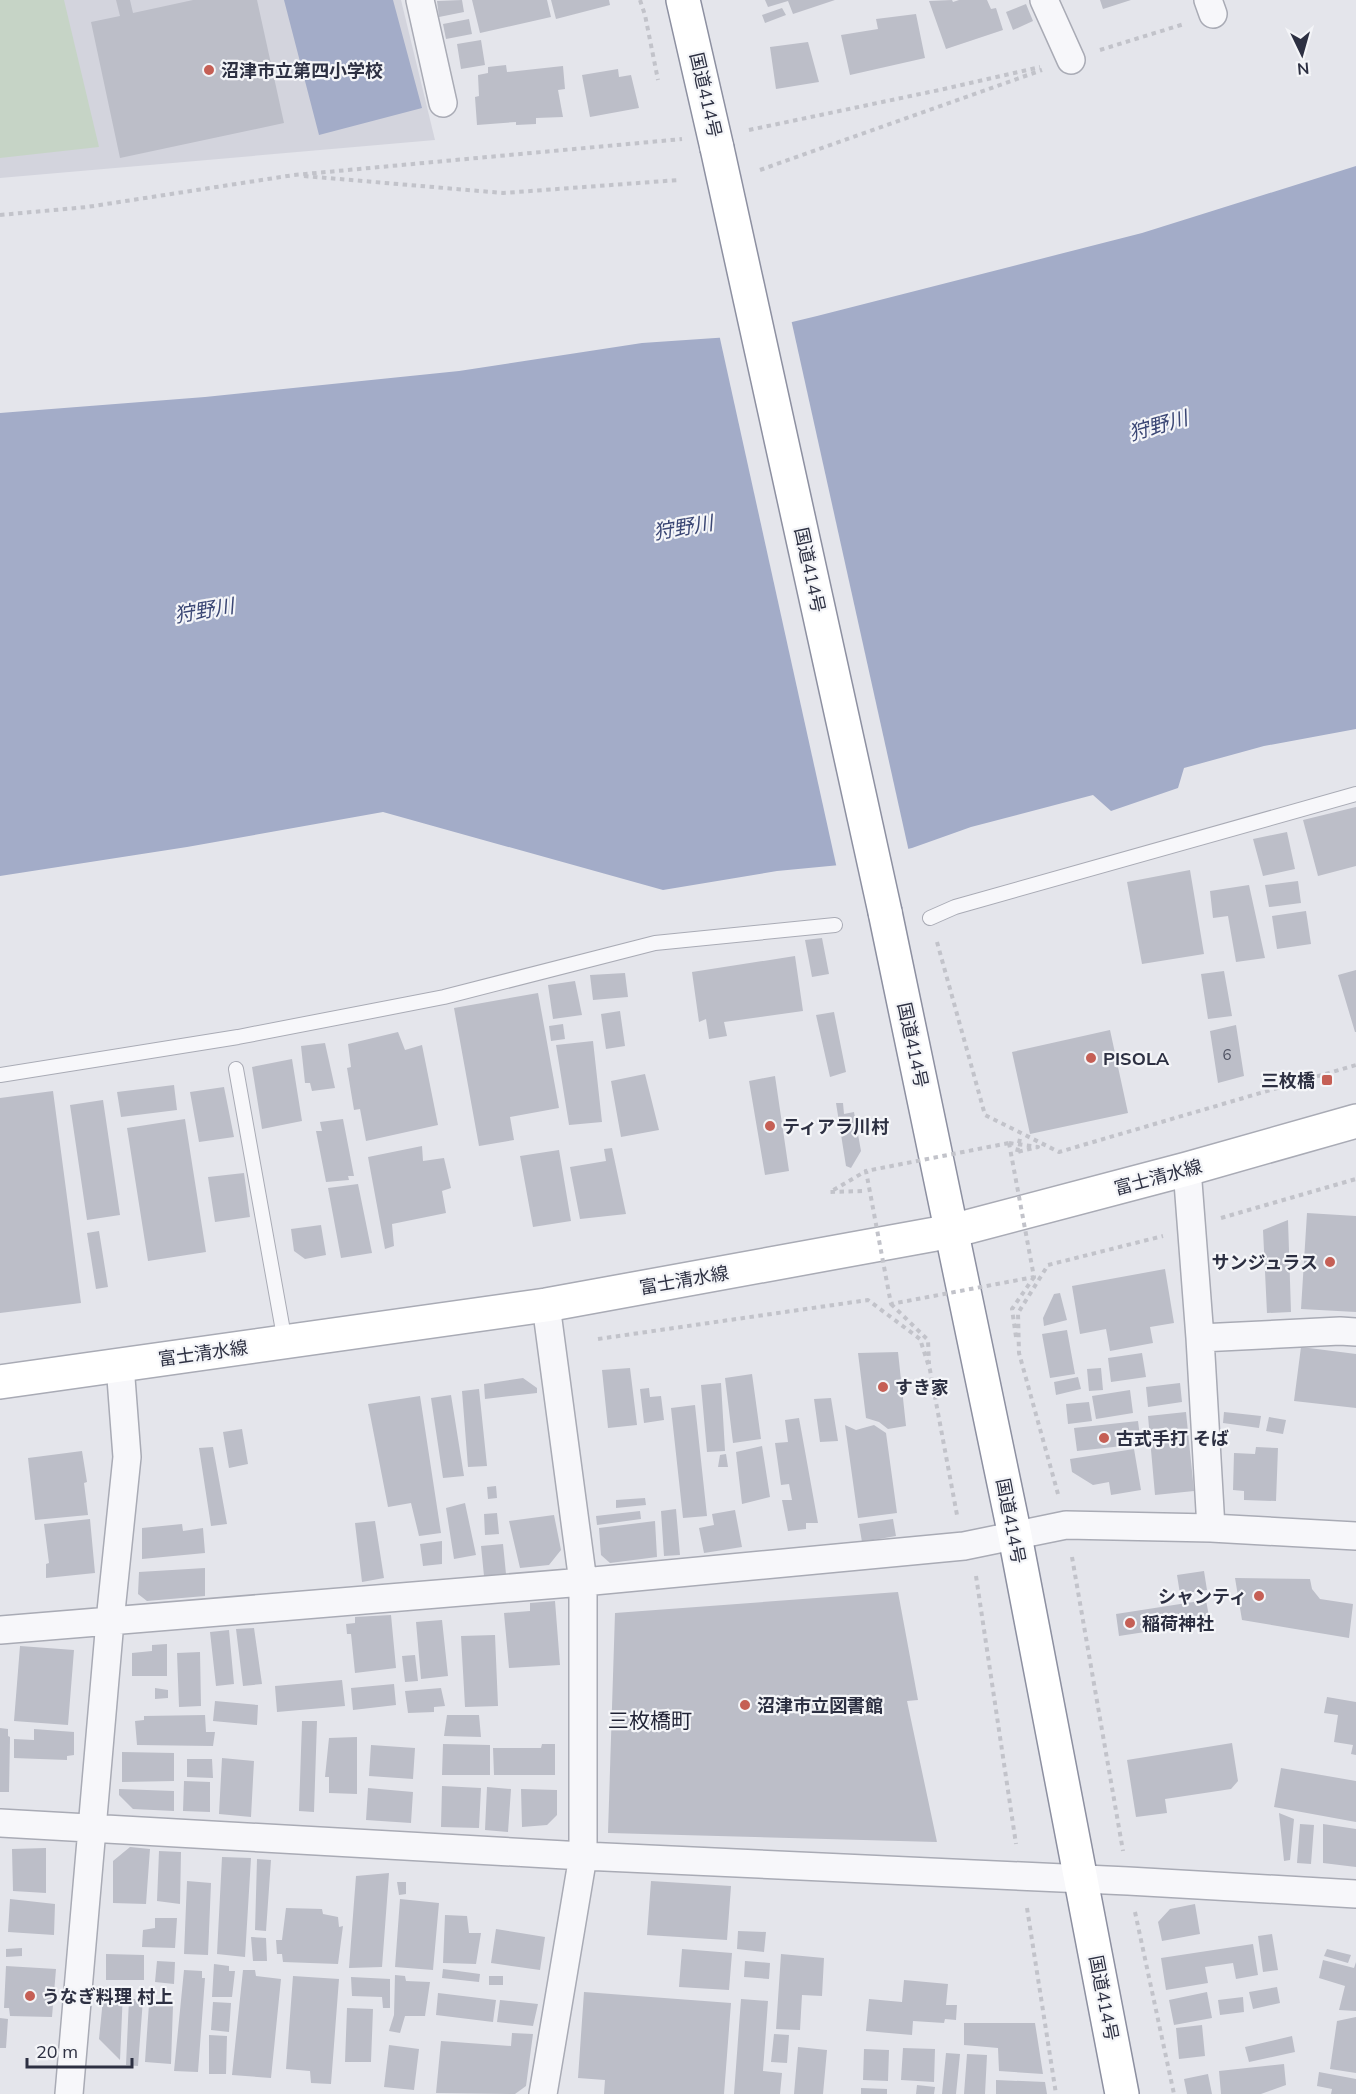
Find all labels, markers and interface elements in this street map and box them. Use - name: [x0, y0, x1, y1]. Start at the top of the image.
- north arrow: [1272, 24, 1332, 84]
- street label: 国道414号: [685, 50, 727, 140]
- text: N: [1296, 58, 1310, 79]
- place label: 沼津市立第四小学校: [221, 59, 383, 82]
- marker: 沼津市立第四小学校: [202, 63, 216, 77]
- water label: 狩野川: [1126, 404, 1192, 445]
- water label: 狩野川: [651, 509, 717, 545]
- street label: 国道414号: [790, 525, 830, 615]
- water label: 狩野川: [172, 592, 238, 628]
- street label: 国道414号: [893, 1000, 933, 1090]
- house number: 6: [1222, 1045, 1232, 1064]
- place label: PISOLA: [1103, 1047, 1170, 1070]
- marker: PISOLA: [1084, 1051, 1098, 1065]
- place label: 三枚橋: [1261, 1069, 1315, 1092]
- marker: 三枚橋: [1320, 1073, 1334, 1087]
- place label: ティアラ川村: [782, 1115, 889, 1138]
- marker: ティアラ川村: [763, 1119, 777, 1133]
- street label: 富士清水線: [1112, 1154, 1204, 1200]
- place label: サンジュラス: [1212, 1251, 1318, 1274]
- marker: サンジュラス: [1323, 1255, 1337, 1269]
- street label: 富士清水線: [638, 1261, 730, 1299]
- street label: 富士清水線: [157, 1335, 249, 1371]
- place label: すき家: [895, 1376, 949, 1399]
- marker: すき家: [876, 1380, 890, 1394]
- place label: 古式手打 そば: [1116, 1427, 1229, 1450]
- marker: 古式手打 そば: [1097, 1431, 1111, 1445]
- street label: 国道414号: [991, 1476, 1031, 1566]
- place label: シャンティ: [1158, 1585, 1247, 1608]
- marker: シャンティ: [1252, 1589, 1266, 1603]
- place label: 稲荷神社: [1142, 1612, 1214, 1635]
- marker: 稲荷神社: [1123, 1616, 1137, 1630]
- place label: 沼津市立図書館: [757, 1694, 883, 1717]
- marker: 沼津市立図書館: [738, 1698, 752, 1712]
- district label: 三枚橋町: [608, 1707, 692, 1733]
- street label: 国道414号: [1084, 1953, 1124, 2043]
- place label: うなぎ料理 村上: [42, 1985, 173, 2008]
- marker: うなぎ料理 村上: [23, 1989, 37, 2003]
- scale bar: [27, 2031, 132, 2069]
- text: 20 m: [36, 2040, 78, 2063]

